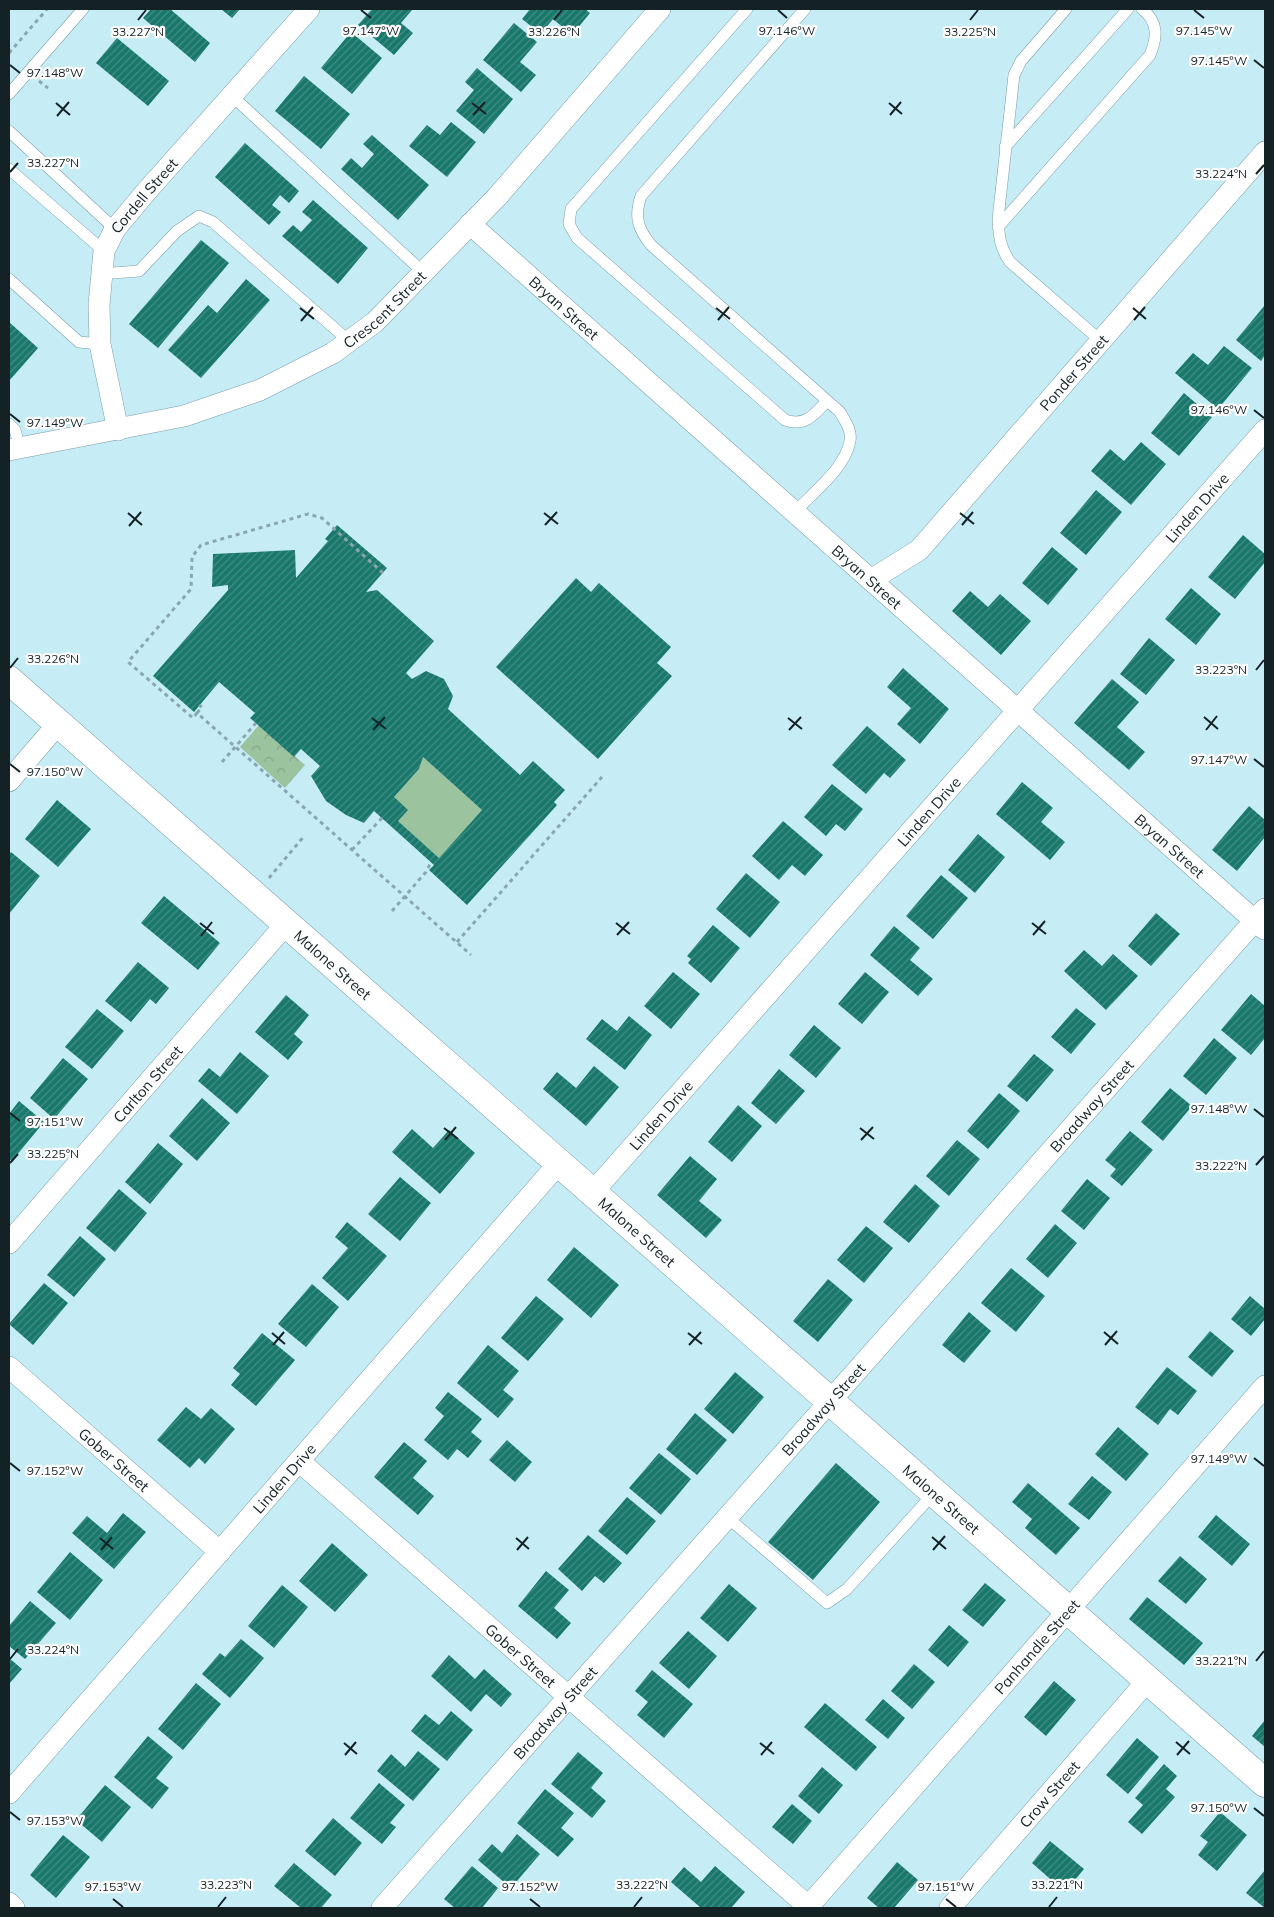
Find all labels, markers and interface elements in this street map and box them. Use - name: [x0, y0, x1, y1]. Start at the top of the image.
- text: 97.147°W: [343, 23, 399, 38]
- text: 97.146°W: [759, 23, 815, 38]
- text: 97.145°W: [1176, 23, 1232, 38]
- text: 33.227°N: [112, 24, 164, 39]
- text: 33.226°N: [528, 24, 580, 39]
- text: 33.225°N: [944, 24, 996, 39]
- text: 97.145°W: [1191, 53, 1247, 68]
- text: 97.148°W: [27, 65, 83, 80]
- street label: Cordell Street: [106, 154, 181, 237]
- text: 33.227°N: [27, 155, 79, 170]
- text: 33.224°N: [1195, 166, 1247, 181]
- street label: Crescent Street: [339, 266, 430, 352]
- street label: Bryan Street: [525, 272, 603, 344]
- street label: Ponder Street: [1035, 330, 1112, 414]
- text: 97.146°W: [1191, 402, 1247, 417]
- text: 97.149°W: [27, 415, 83, 430]
- street label: Linden Drive: [1161, 469, 1232, 546]
- street label: Bryan Street: [828, 541, 906, 613]
- text: 33.226°N: [27, 651, 79, 666]
- text: 33.223°N: [1195, 662, 1247, 677]
- text: 97.147°W: [1191, 752, 1247, 767]
- text: 97.150°W: [27, 764, 83, 779]
- street label: Linden Drive: [893, 772, 965, 850]
- street label: Bryan Street: [1131, 809, 1209, 882]
- street label: Malone Street: [290, 925, 375, 1003]
- street label: Carlton Street: [109, 1041, 186, 1126]
- street label: Broadway Street: [1045, 1055, 1137, 1156]
- street label: Linden Drive: [625, 1076, 697, 1154]
- text: 97.148°W: [1191, 1101, 1247, 1116]
- text: 97.151°W: [27, 1114, 83, 1129]
- text: 33.225°N: [27, 1146, 79, 1161]
- text: 33.222°N: [1195, 1158, 1247, 1173]
- street label: Malone Street: [595, 1193, 680, 1271]
- street label: Broadway Street: [777, 1359, 869, 1459]
- street label: Gober Street: [75, 1423, 153, 1495]
- street label: Linden Drive: [248, 1439, 320, 1517]
- text: 97.149°W: [1191, 1451, 1247, 1466]
- street label: Malone Street: [899, 1460, 984, 1538]
- text: 97.152°W: [27, 1463, 83, 1478]
- street label: Panhandle Street: [990, 1595, 1083, 1698]
- street label: Gober Street: [482, 1619, 560, 1691]
- text: 33.224°N: [27, 1642, 79, 1657]
- text: 33.221°N: [1195, 1653, 1247, 1668]
- street label: Broadway Street: [509, 1662, 601, 1763]
- street label: Crow Street: [1015, 1757, 1083, 1831]
- text: 97.150°W: [1191, 1800, 1247, 1815]
- text: 97.153°W: [27, 1813, 83, 1828]
- text: 33.223°N: [200, 1877, 252, 1892]
- text: 33.222°N: [616, 1877, 668, 1892]
- text: 33.221°N: [1031, 1877, 1083, 1892]
- text: 97.153°W: [85, 1879, 141, 1894]
- text: 97.152°W: [502, 1879, 558, 1894]
- text: 97.151°W: [918, 1879, 974, 1894]

